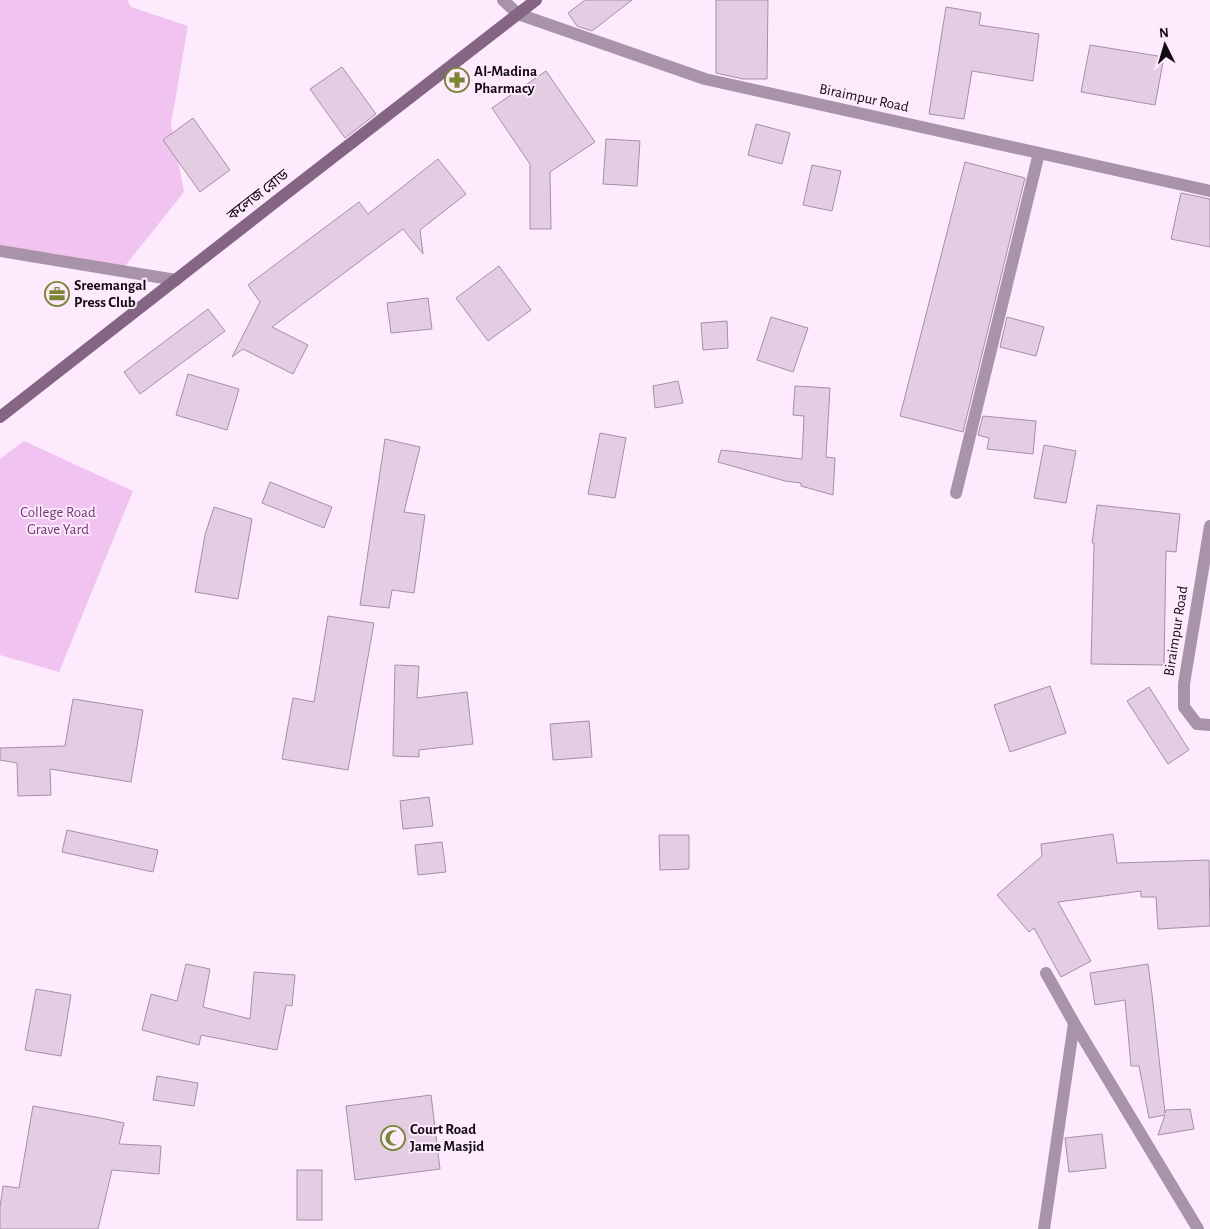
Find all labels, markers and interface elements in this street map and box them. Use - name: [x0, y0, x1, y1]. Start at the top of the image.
- north arrow: [1140, 20, 1190, 70]
- text: N: [1158, 26, 1169, 40]
- place label: Al-Madina Pharmacy: [474, 64, 537, 96]
- pharmacy icon: Al-Madina Pharmacy: [444, 67, 470, 93]
- street label: Biraimpur Road: [818, 81, 910, 115]
- street label: কলেজ রোড: [224, 166, 292, 224]
- place label: Sreemangal Press Club: [74, 278, 146, 310]
- office icon: Sreemangal Press Club: [44, 281, 70, 307]
- park label: College Road Grave Yard: [20, 505, 96, 537]
- street label: Biraimpur Road: [1161, 585, 1191, 677]
- place label: Court Road Jame Masjid: [410, 1122, 484, 1154]
- mosque icon: Court Road Jame Masjid: [380, 1125, 406, 1151]

